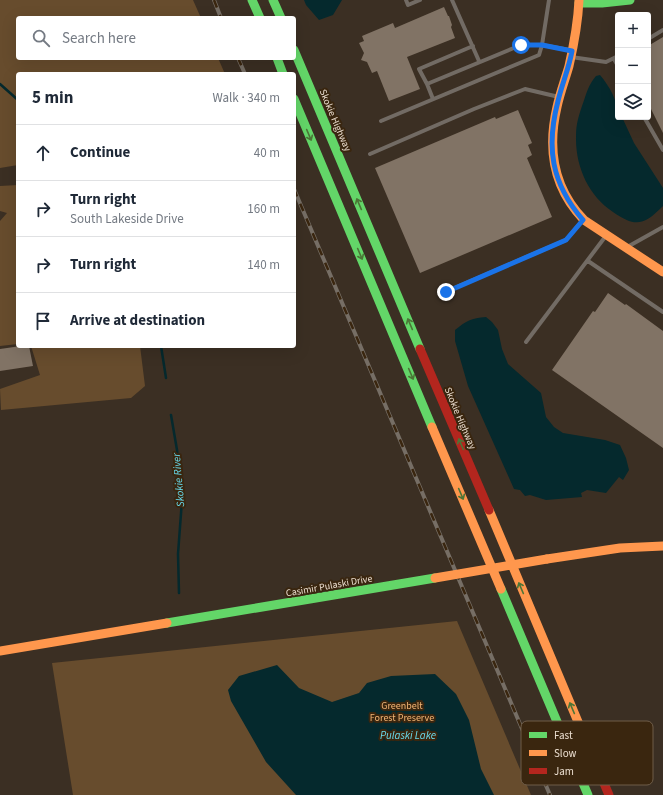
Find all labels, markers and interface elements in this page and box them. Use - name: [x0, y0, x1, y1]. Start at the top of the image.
- map controls: [615, 12, 651, 120]
- button: +: [615, 12, 651, 48]
- search box: [16, 16, 296, 60]
- icon: search: [30, 27, 52, 49]
- text: Search here: [62, 28, 136, 49]
- route start: [512, 36, 530, 54]
- button: −: [615, 48, 651, 84]
- button: layers: [615, 84, 651, 120]
- text: 5 min: [32, 86, 73, 110]
- street label: Skokie Highway: [316, 87, 355, 154]
- text: Walk · 340 m: [212, 89, 280, 107]
- one-way arrow: [306, 128, 313, 140]
- icon: ahead: [32, 142, 54, 164]
- text: Continue: [70, 142, 130, 163]
- text: 40 m: [254, 144, 280, 162]
- text: Turn right: [70, 189, 136, 210]
- icon: right: [32, 198, 54, 220]
- one-way arrow: [355, 199, 363, 211]
- text: 160 m: [247, 200, 280, 218]
- text: South Lakeside Drive: [70, 210, 184, 228]
- one-way arrow: [357, 248, 364, 260]
- icon: right: [32, 254, 54, 276]
- text: Turn right: [70, 254, 136, 275]
- text: 140 m: [247, 256, 280, 274]
- route end: [437, 283, 455, 301]
- icon: arrive: [32, 310, 54, 332]
- text: Arrive at destination: [70, 310, 205, 331]
- one-way arrow: [406, 319, 413, 331]
- one-way arrow: [407, 368, 415, 380]
- street label: Skokie Highway: [441, 385, 480, 452]
- one-way arrow: [456, 438, 464, 450]
- water label: Skokie River: [169, 451, 188, 508]
- one-way arrow: [458, 488, 465, 500]
- street label: Casimir Pulaski Drive: [285, 571, 374, 600]
- one-way arrow: [517, 582, 525, 594]
- park label: Greenbelt Forest Preserve: [370, 699, 434, 725]
- one-way arrow: [568, 702, 575, 714]
- legend: [521, 721, 653, 785]
- water label: Pulaski Lake: [380, 728, 436, 743]
- text: Fast: [554, 728, 573, 743]
- text: Slow: [554, 746, 577, 761]
- text: Jam: [554, 764, 574, 779]

